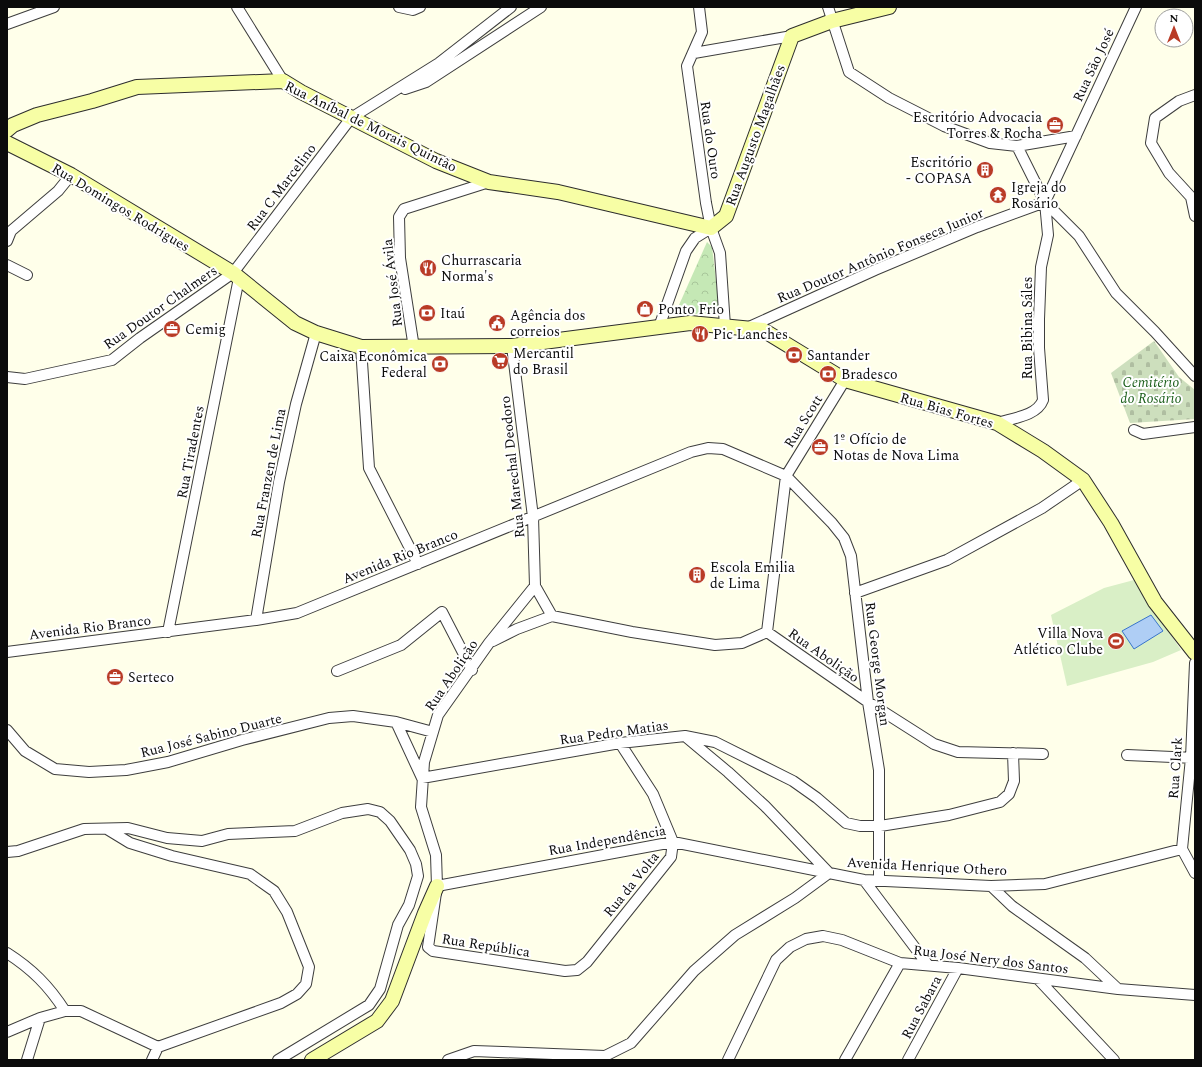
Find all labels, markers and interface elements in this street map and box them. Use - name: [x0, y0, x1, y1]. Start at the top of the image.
- north arrow: [1154, 8, 1194, 48]
- text: N: [1170, 10, 1179, 27]
- street label: Rua São José: [1067, 25, 1120, 105]
- street label: Rua Augusto Magalhães: [720, 61, 791, 209]
- street label: Rua Aníbal de Morais Quintão: [281, 76, 460, 177]
- street label: Rua do Ouro: [695, 100, 726, 180]
- place label: Escritório Advocacia Torres & Rocha: [913, 107, 1042, 144]
- office icon: Escritório Advocacia Torres & Rocha: [1045, 115, 1065, 135]
- street label: Rua C Marcelino: [242, 139, 321, 235]
- place label: Escritório - COPASA: [906, 152, 972, 189]
- street label: Rua Domingos Rodrigues: [48, 158, 194, 257]
- building icon: Escritório - COPASA: [975, 160, 995, 180]
- place label: Igreja do Rosário: [1011, 177, 1066, 214]
- temple icon: Igreja do Rosário: [988, 185, 1008, 205]
- street label: Rua Doutor Antônio Fonseca Junior: [774, 202, 987, 309]
- street label: Rua José Ávila: [377, 238, 408, 328]
- place label: Churrascaria Norma's: [441, 250, 522, 287]
- restaurant icon: Churrascaria Norma's: [418, 258, 438, 278]
- street label: Rua Doutor Chalmers: [99, 260, 222, 355]
- street label: Rua Bibina Sáles: [1017, 276, 1038, 380]
- shop icon: Ponto Frio: [635, 299, 655, 319]
- place label: Ponto Frio: [658, 299, 724, 320]
- bank icon: Itaú: [417, 303, 437, 323]
- place label: Itaú: [440, 303, 465, 324]
- place label: Agência dos correios: [510, 305, 586, 342]
- public building icon: Agência dos correios: [487, 313, 507, 333]
- office icon: Cemig: [162, 319, 182, 339]
- place label: Cemig: [185, 319, 226, 340]
- restaurant icon: Pic Lanches: [690, 324, 710, 344]
- place label: Pic Lanches: [713, 324, 788, 345]
- place label: Mercantil do Brasil: [513, 343, 574, 380]
- bank icon: Santander: [784, 345, 804, 365]
- place label: Santander: [807, 345, 870, 366]
- place label: Caixa Econômica Federal: [319, 346, 427, 383]
- supermarket icon: Mercantil do Brasil: [490, 351, 510, 371]
- bank icon: Caixa Econômica Federal: [430, 354, 450, 374]
- bank icon: Bradesco: [818, 364, 838, 384]
- place label: Bradesco: [841, 364, 898, 385]
- park label: Cemitério do Rosário: [1120, 372, 1182, 409]
- street label: Rua Bias Fortes: [898, 387, 996, 434]
- street label: Rua Scott: [779, 391, 828, 452]
- street label: Rua Marechal Deodoro: [495, 395, 530, 539]
- street label: Rua Tiradentes: [171, 404, 210, 500]
- street label: Rua Franzen de Lima: [246, 406, 291, 540]
- place label: 1º Ofício de Notas de Nova Lima: [833, 429, 959, 466]
- office icon: 1º Ofício de Notas de Nova Lima: [810, 437, 830, 457]
- street label: Avenida Rio Branco: [339, 524, 461, 589]
- place label: Escola Emilia de Lima: [710, 557, 795, 594]
- building icon: Escola Emilia de Lima: [687, 565, 707, 585]
- street label: Rua George Morgan: [859, 601, 896, 727]
- street label: Avenida Rio Branco: [28, 610, 152, 645]
- street label: Rua Abolição: [784, 623, 864, 688]
- place label: Villa Nova Atlético Clube: [1013, 623, 1103, 660]
- sports icon: Villa Nova Atlético Clube: [1106, 631, 1126, 651]
- street label: Rua Abolição: [420, 635, 483, 715]
- office icon: Serteco: [105, 667, 125, 687]
- place label: Serteco: [128, 667, 174, 688]
- street label: Rua José Sabino Duarte: [138, 708, 284, 763]
- street label: Rua Pedro Matias: [558, 714, 670, 751]
- street label: Rua Clark: [1163, 736, 1188, 800]
- street label: Rua Independência: [547, 820, 668, 861]
- street label: Rua da Volta: [598, 847, 664, 922]
- street label: Avenida Henrique Othero: [846, 852, 1008, 881]
- street label: Rua República: [440, 928, 532, 963]
- street label: Rua José Nery dos Santos: [912, 940, 1070, 979]
- street label: Rua Sabara: [896, 972, 947, 1043]

